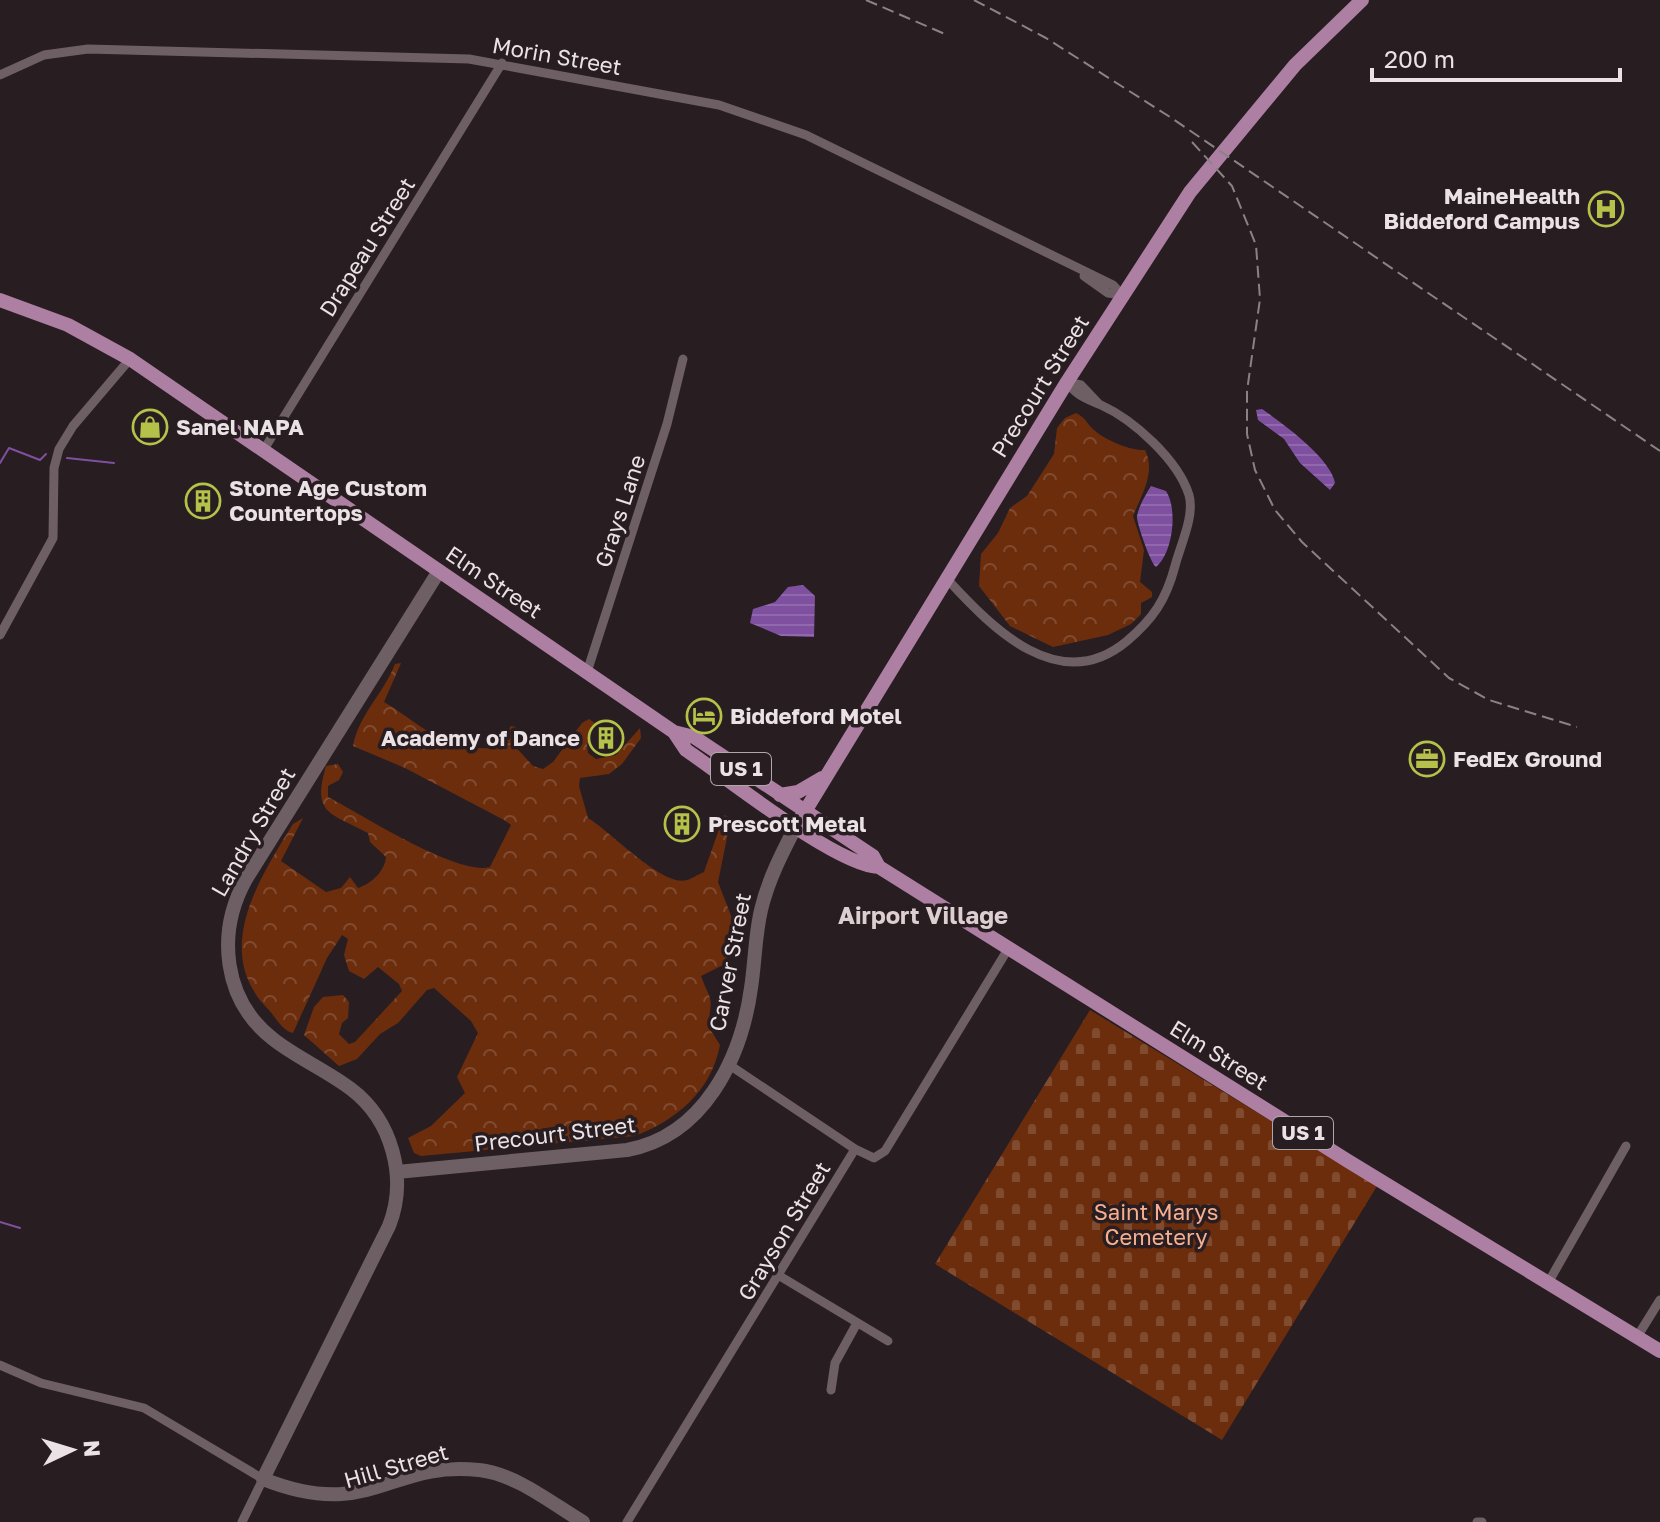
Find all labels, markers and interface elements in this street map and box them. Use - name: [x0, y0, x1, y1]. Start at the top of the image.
- street label: Morin Street: [490, 31, 624, 80]
- scale bar: [1372, 32, 1620, 82]
- text: 200 m: [1384, 44, 1455, 73]
- street label: Drapeau Street: [313, 172, 420, 321]
- place label: MaineHealth Biddeford Campus: [1384, 182, 1580, 234]
- hospital icon: MaineHealth Biddeford Campus: [1587, 190, 1625, 228]
- street label: Precourt Street: [985, 310, 1094, 462]
- shop icon: Sanel NAPA: [131, 408, 169, 446]
- place label: Sanel NAPA: [176, 413, 304, 440]
- street label: Grays Lane: [589, 451, 650, 571]
- place label: Stone Age Custom Countertops: [229, 474, 427, 526]
- building icon: Stone Age Custom Countertops: [184, 482, 222, 520]
- street label: Elm Street: [441, 539, 548, 624]
- hotel icon: Biddeford Motel: [685, 697, 723, 735]
- place label: Biddeford Motel: [730, 702, 902, 729]
- building icon: Academy of Dance: [587, 719, 625, 757]
- place label: Academy of Dance: [381, 724, 580, 751]
- office icon: FedEx Ground: [1408, 740, 1446, 778]
- place label: FedEx Ground: [1453, 745, 1602, 772]
- road number: US 1: [711, 753, 771, 785]
- street label: Landry Street: [205, 762, 300, 901]
- building icon: Prescott Metal: [663, 805, 701, 843]
- place label: Prescott Metal: [708, 810, 866, 837]
- street label: Carver Street: [703, 890, 756, 1033]
- district label: Airport Village: [838, 900, 1008, 929]
- street label: Elm Street: [1165, 1014, 1273, 1095]
- street label: Precourt Street: [473, 1110, 637, 1157]
- road number: US 1: [1273, 1117, 1333, 1149]
- street label: Grayson Street: [732, 1156, 836, 1305]
- park label: Saint Marys Cemetery: [1094, 1198, 1218, 1250]
- north arrow: [32, 1410, 112, 1490]
- street label: Hill Street: [341, 1438, 451, 1493]
- text: N: [78, 1439, 107, 1458]

